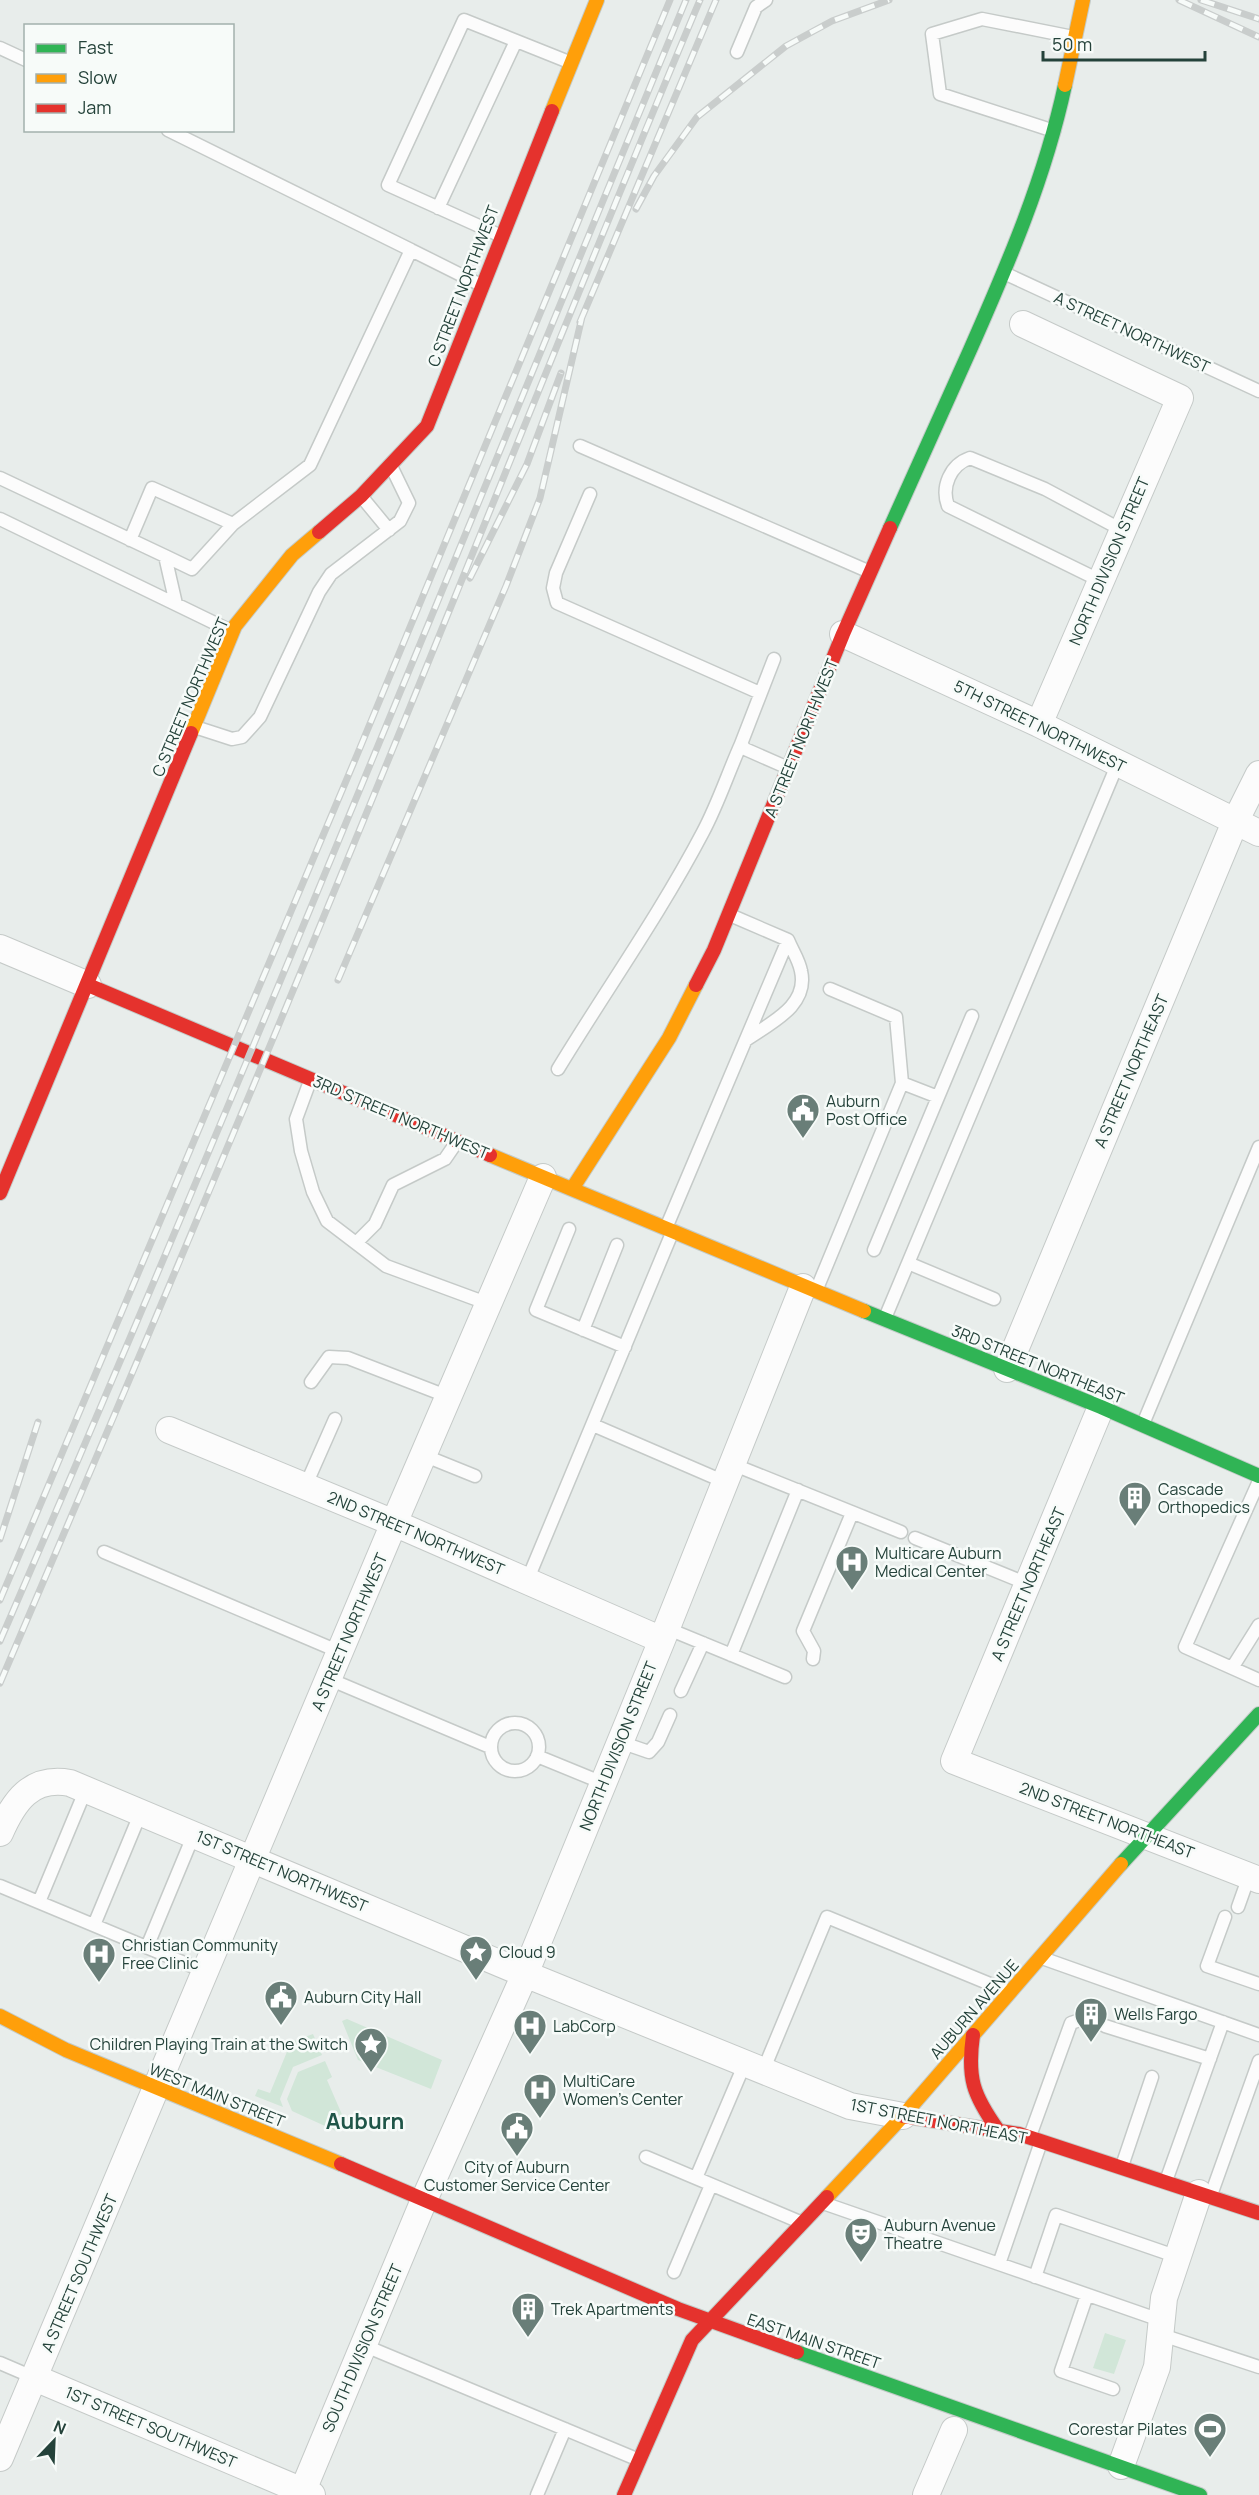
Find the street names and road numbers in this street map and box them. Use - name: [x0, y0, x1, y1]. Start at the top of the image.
- street label: C STREET NORTHWEST: [422, 202, 504, 370]
- street label: A STREET NORTHWEST: [1051, 286, 1214, 378]
- street label: NORTH DIVISION STREET: [1064, 473, 1155, 649]
- street label: C STREET NORTHWEST: [147, 614, 234, 780]
- street label: A STREET NORTHWEST: [759, 655, 843, 821]
- street label: 5TH STREET NORTHWEST: [950, 675, 1130, 778]
- street label: A STREET NORTHEAST: [1089, 990, 1173, 1151]
- street label: 3RD STREET NORTHWEST: [310, 1070, 493, 1164]
- street label: 3RD STREET NORTHEAST: [948, 1319, 1128, 1409]
- street label: 2ND STREET NORTHWEST: [324, 1486, 508, 1580]
- street label: A STREET NORTHEAST: [986, 1503, 1070, 1664]
- street label: A STREET NORTHWEST: [306, 1549, 392, 1714]
- street label: NORTH DIVISION STREET: [574, 1658, 662, 1834]
- street label: 2ND STREET NORTHEAST: [1016, 1776, 1198, 1864]
- street label: 1ST STREET NORTHWEST: [193, 1825, 372, 1917]
- street label: AUBURN AVENUE: [925, 1954, 1023, 2064]
- street label: WEST MAIN STREET: [146, 2058, 289, 2132]
- street label: 1ST STREET NORTHEAST: [849, 2093, 1030, 2149]
- street label: A STREET SOUTHWEST: [36, 2190, 122, 2355]
- street label: SOUTH DIVISION STREET: [317, 2260, 408, 2436]
- street label: EAST MAIN STREET: [744, 2308, 884, 2374]
- street label: 1ST STREET SOUTHWEST: [62, 2381, 241, 2473]

